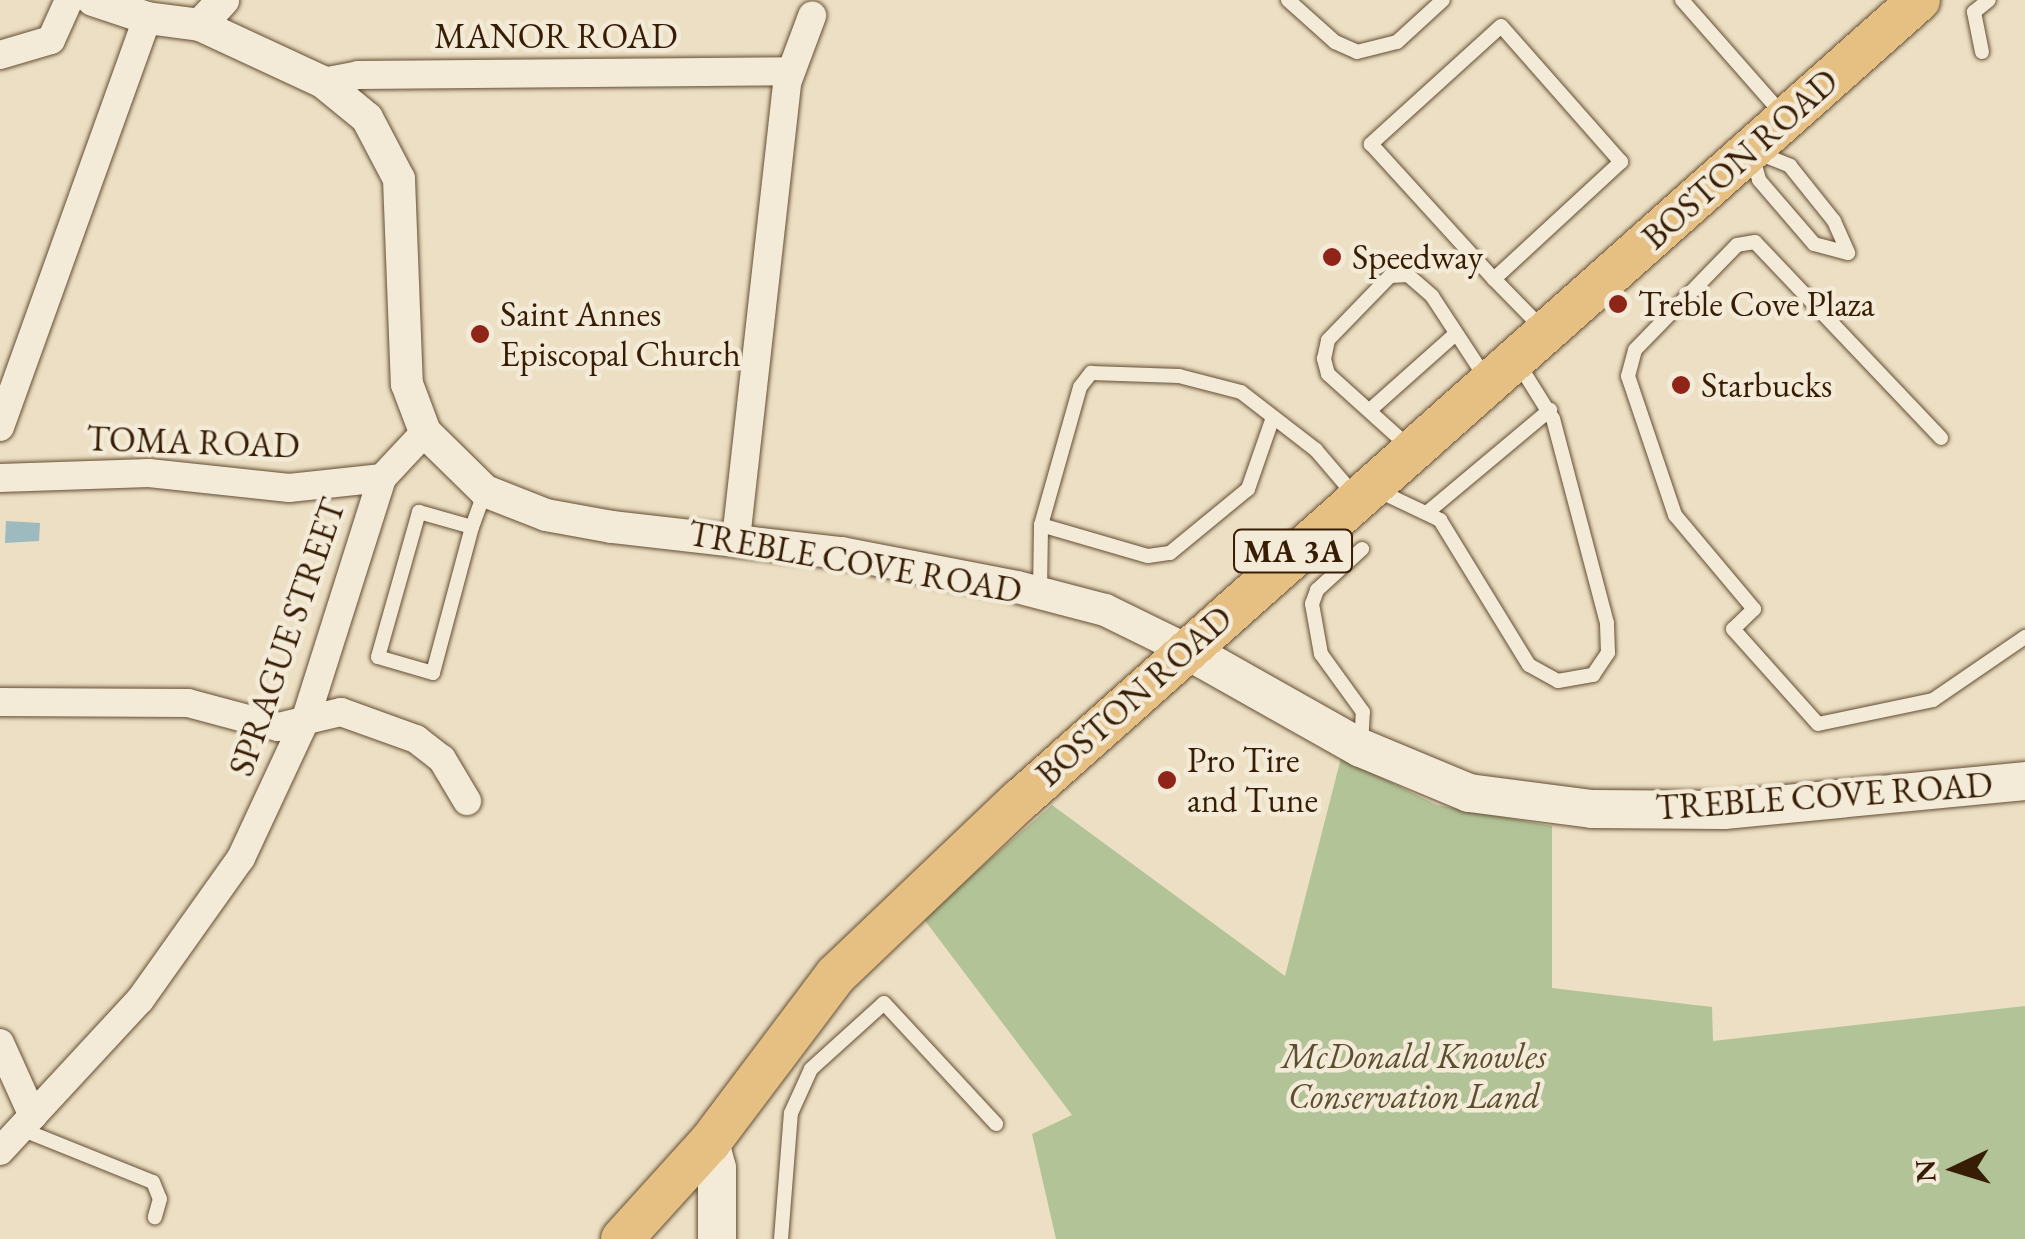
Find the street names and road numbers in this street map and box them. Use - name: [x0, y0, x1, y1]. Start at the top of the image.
- street label: MANOR ROAD: [434, 15, 678, 57]
- street label: BOSTON ROAD: [1633, 60, 1847, 258]
- street label: TOMA ROAD: [86, 417, 300, 467]
- street label: SPRAGUE STREET: [220, 493, 354, 781]
- street label: TREBLE COVE ROAD: [685, 512, 1025, 612]
- road number: MA 3A: [1233, 524, 1353, 578]
- street label: BOSTON ROAD: [1027, 597, 1241, 795]
- street label: TREBLE COVE ROAD: [1654, 763, 1994, 829]

